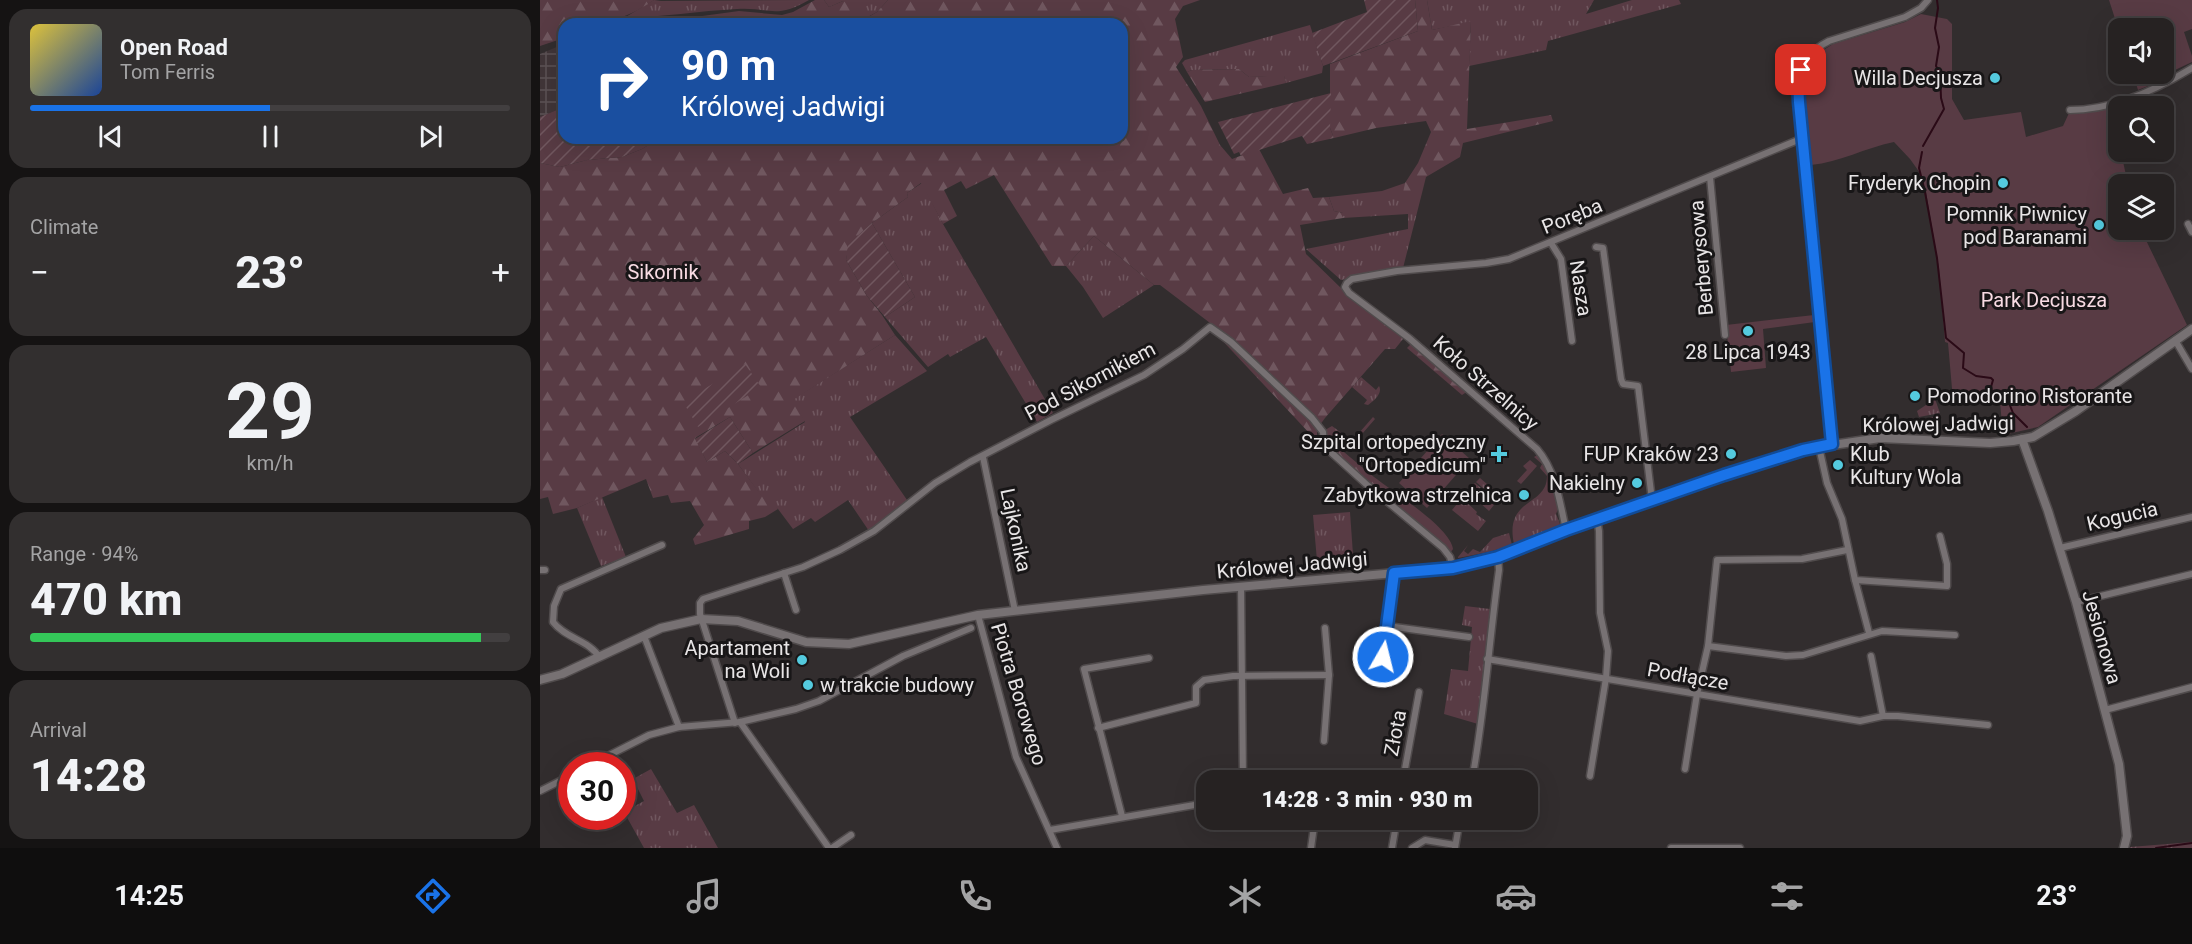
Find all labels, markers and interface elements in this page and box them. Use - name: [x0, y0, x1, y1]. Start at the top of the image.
- map controls: [2108, 18, 2174, 240]
- button: sound: [2108, 18, 2174, 84]
- text: Open Road: [120, 35, 228, 60]
- text: 90 m: [681, 41, 776, 90]
- icon: right: [582, 42, 660, 120]
- pin: [1775, 44, 1826, 95]
- icon: arrive: [1784, 53, 1817, 86]
- text: Tom Ferris: [120, 60, 215, 84]
- place label: Willa Decjusza: [1854, 66, 1983, 90]
- marker: Willa Decjusza: [1988, 71, 2002, 85]
- text: Królowej Jadwigi: [681, 91, 885, 123]
- button: search: [2108, 96, 2174, 162]
- icon: previous: [94, 120, 127, 153]
- icon: pause: [254, 120, 287, 153]
- icon: next: [414, 120, 447, 153]
- place label: Fryderyk Chopin: [1848, 171, 1991, 195]
- button: layers: [2108, 174, 2174, 240]
- marker: Fryderyk Chopin: [1996, 176, 2010, 190]
- street label: Poręba: [1538, 193, 1606, 239]
- street label: Berberysowa: [1684, 199, 1718, 317]
- place label: Pomnik Piwnicy pod Baranami: [1946, 202, 2088, 249]
- text: Climate: [30, 215, 98, 239]
- marker: Pomnik Piwnicy pod Baranami: [2092, 218, 2106, 232]
- text: 23°: [235, 246, 305, 299]
- text: −: [30, 253, 49, 292]
- text: +: [491, 253, 510, 292]
- street label: Nasza: [1565, 258, 1597, 318]
- park label: Sikornik: [627, 260, 699, 284]
- park label: Park Decjusza: [1981, 288, 2107, 312]
- marker: 28 Lipca 1943: [1741, 324, 1755, 338]
- street label: Koło Strzelnicy: [1428, 331, 1544, 436]
- street label: Pod Sikornikiem: [1021, 337, 1159, 425]
- place label: 28 Lipca 1943: [1685, 340, 1811, 364]
- text: 29: [225, 366, 315, 457]
- place label: Pomodorino Ristorante: [1927, 384, 2132, 408]
- marker: Pomodorino Ristorante: [1908, 389, 1922, 403]
- street label: Królowej Jadwigi: [1862, 411, 2014, 437]
- place label: Szpital ortopedyczny "Ortopedicum": [1301, 430, 1487, 477]
- place label: FUP Kraków 23: [1584, 442, 1719, 466]
- place label: Klub Kultury Wola: [1850, 442, 1962, 489]
- marker: Szpital ortopedyczny "Ortopedicum": [1490, 445, 1508, 463]
- marker: FUP Kraków 23: [1724, 447, 1738, 461]
- text: km/h: [247, 451, 293, 475]
- marker: Klub Kultury Wola: [1831, 458, 1845, 472]
- place label: Nakielny: [1549, 471, 1626, 495]
- marker: Nakielny: [1630, 476, 1644, 490]
- place label: Zabytkowa strzelnica: [1323, 483, 1512, 507]
- street label: Lajkonika: [995, 486, 1037, 574]
- marker: Zabytkowa strzelnica: [1517, 488, 1531, 502]
- street label: Kogucia: [2084, 496, 2160, 536]
- text: Range · 94%: [30, 542, 138, 566]
- street label: Królowej Jadwigi: [1216, 546, 1368, 584]
- text: 470 km: [30, 573, 182, 626]
- street label: Jesionowa: [2077, 587, 2127, 687]
- street label: Piotra Borowego: [986, 620, 1052, 768]
- position arrow: [1351, 625, 1415, 689]
- place label: Apartament na Woli: [684, 636, 790, 683]
- marker: Apartament na Woli: [795, 653, 809, 667]
- street label: Podłącze: [1645, 657, 1731, 695]
- place label: w trakcie budowy: [820, 673, 975, 697]
- marker: w trakcie budowy: [801, 678, 815, 692]
- street label: Złota: [1379, 708, 1411, 758]
- text: Arrival: [30, 718, 87, 742]
- text: 14:28: [30, 749, 147, 802]
- speed limit sign: 30: [558, 752, 636, 830]
- text: 14:28 · 3 min · 930 m: [1262, 787, 1472, 812]
- icon: directions: [412, 875, 454, 917]
- icon: music: [683, 875, 725, 917]
- icon: phone: [954, 875, 996, 917]
- icon: climate: [1224, 875, 1266, 917]
- icon: car: [1495, 875, 1537, 917]
- icon: filters: [1766, 875, 1808, 917]
- text: 14:25: [114, 880, 184, 912]
- text: 23°: [2036, 880, 2078, 912]

